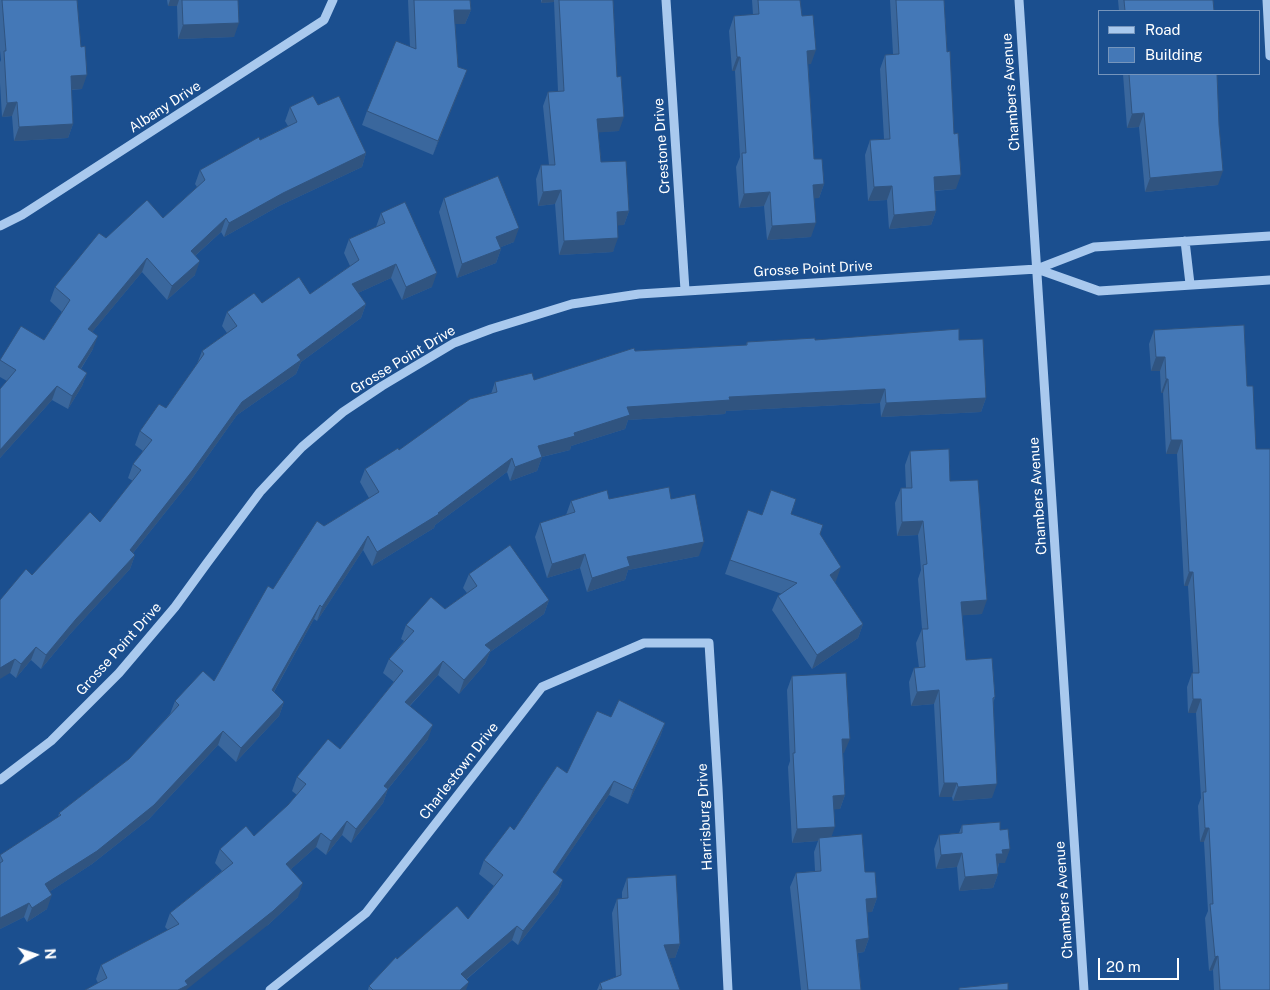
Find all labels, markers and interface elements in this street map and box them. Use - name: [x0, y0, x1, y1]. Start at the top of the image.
- legend: [1098, 10, 1260, 75]
- text: Road: [1145, 21, 1181, 38]
- street label: Chambers Avenue: [999, 33, 1023, 151]
- text: Building: [1145, 46, 1203, 63]
- street label: Albany Drive: [126, 78, 204, 136]
- street label: Crestone Drive: [650, 98, 674, 194]
- street label: Grosse Point Drive: [753, 257, 873, 281]
- street label: Grosse Point Drive: [348, 322, 458, 398]
- street label: Chambers Avenue: [1026, 437, 1050, 555]
- street label: Grosse Point Drive: [73, 599, 165, 699]
- street label: Charlestown Drive: [416, 719, 502, 823]
- street label: Harrisburg Drive: [694, 763, 716, 871]
- street label: Chambers Avenue: [1052, 841, 1076, 959]
- north arrow: [10, 930, 60, 980]
- text: N: [42, 948, 58, 960]
- scale bar: [1100, 948, 1181, 980]
- text: 20 m: [1106, 958, 1141, 975]

